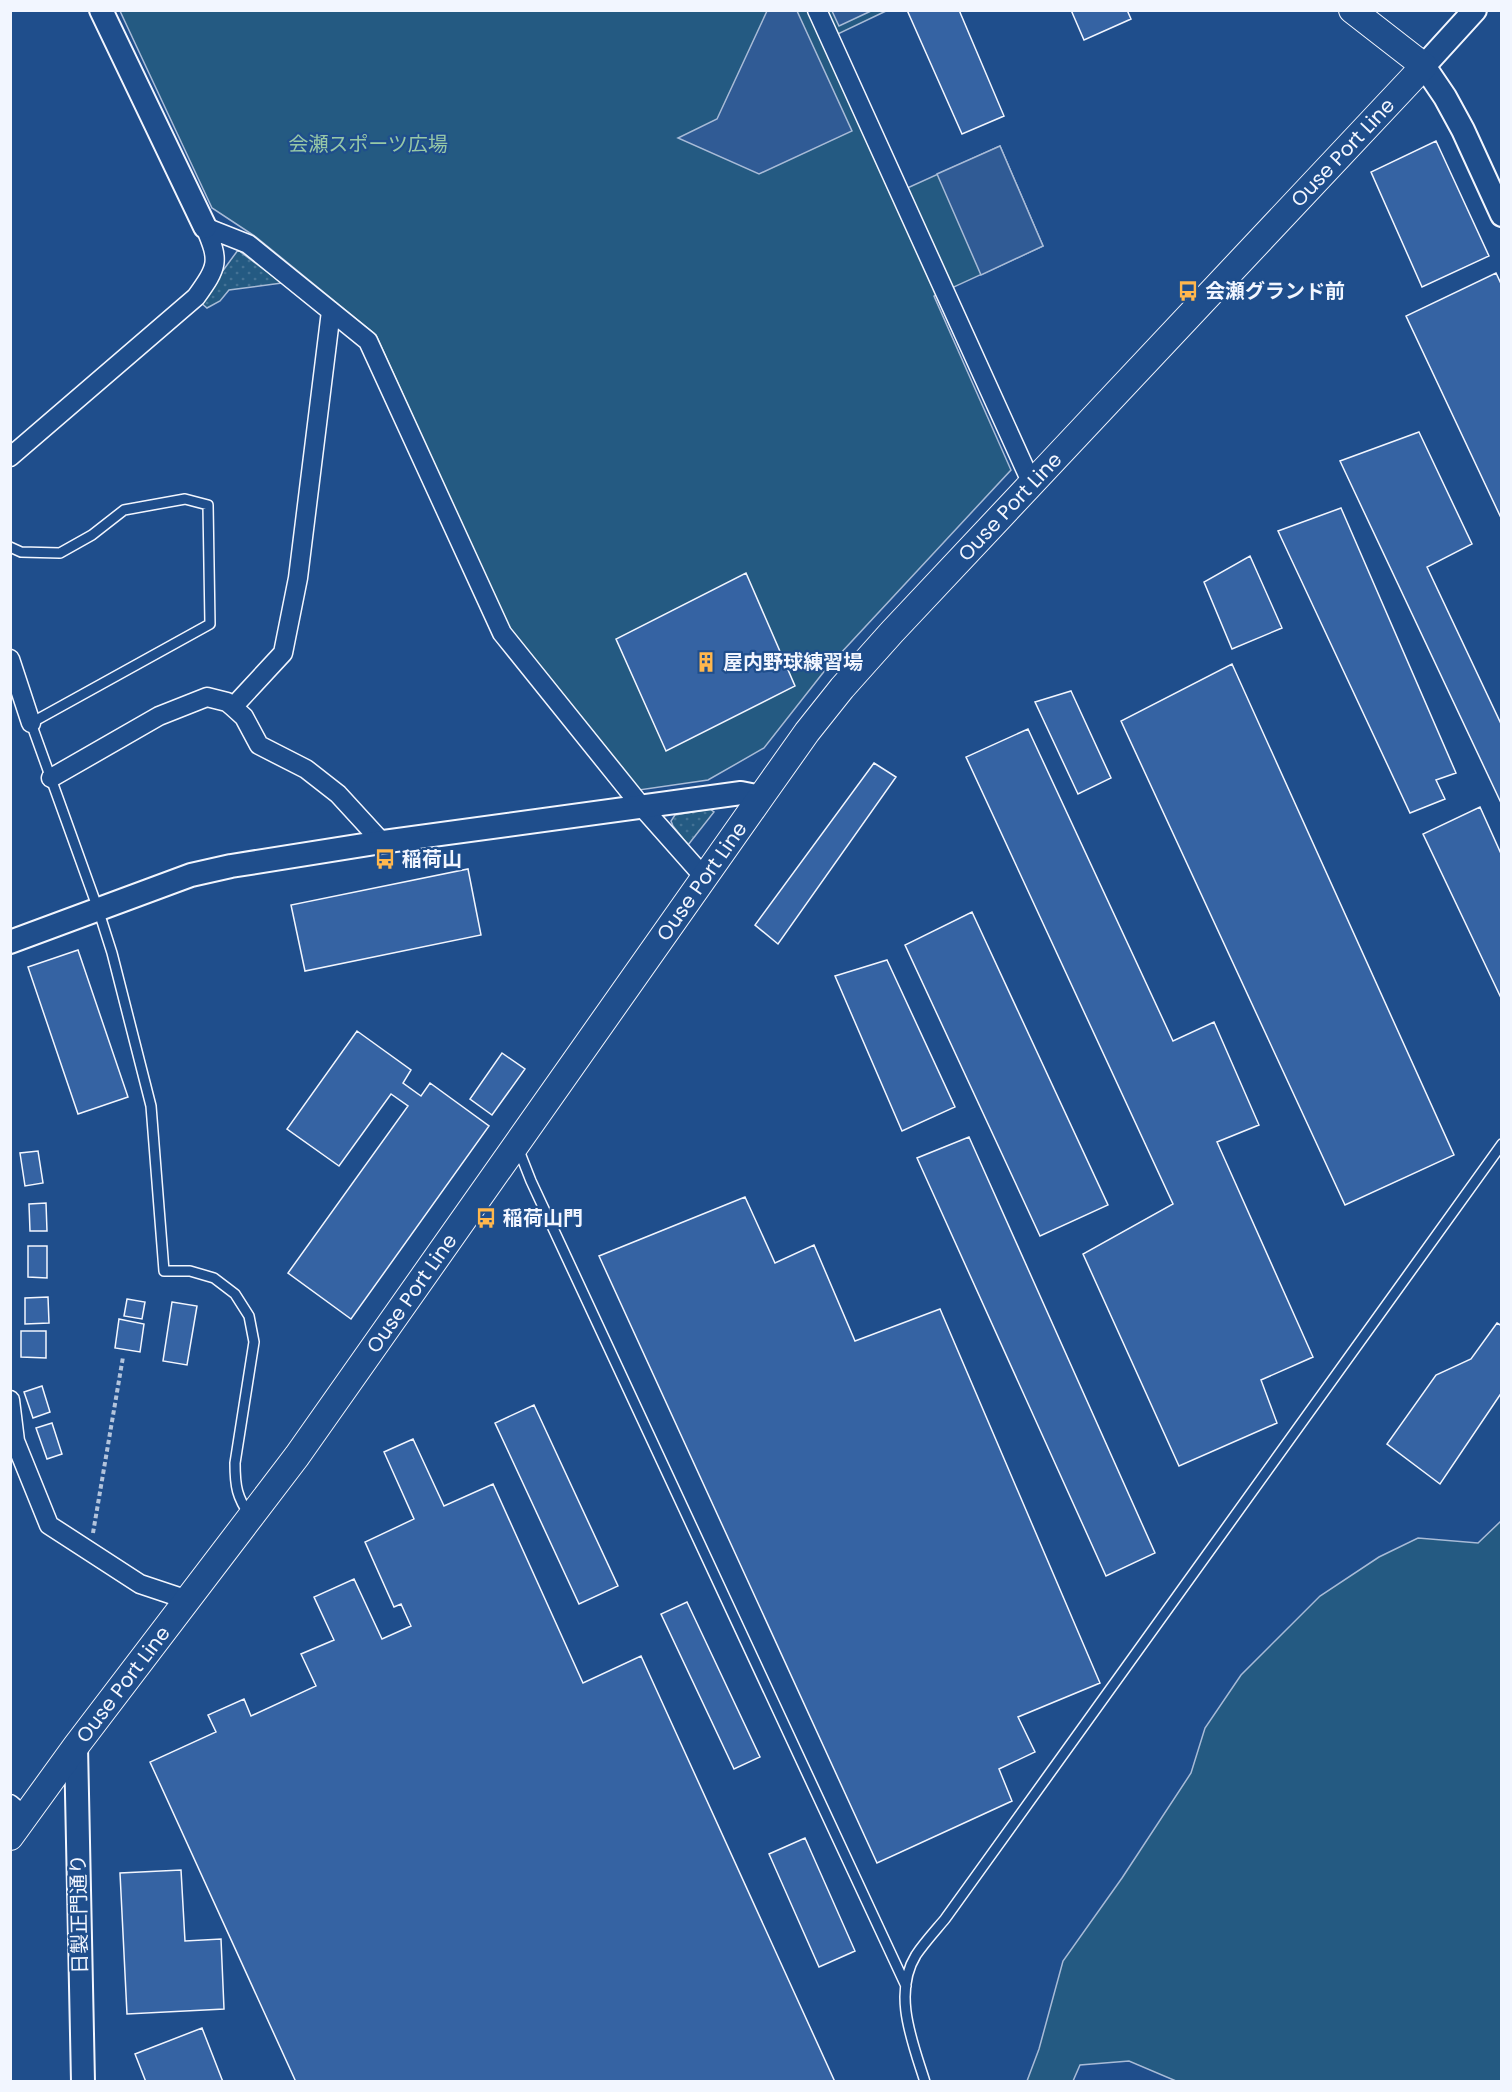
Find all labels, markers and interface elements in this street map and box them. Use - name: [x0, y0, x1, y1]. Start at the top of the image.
- street label: Ouse Port Line: [1285, 92, 1401, 213]
- park label: 会瀬スポーツ広場: [288, 130, 448, 158]
- place label: 会瀬グランド前: [1205, 277, 1345, 305]
- bus stop icon: 会瀬グランド前: [1176, 279, 1200, 303]
- street label: Ouse Port Line: [952, 446, 1068, 567]
- place label: 屋内野球練習場: [723, 648, 863, 676]
- building icon: 屋内野球練習場: [694, 650, 718, 674]
- street label: Ouse Port Line: [650, 816, 753, 947]
- place label: 稲荷山: [402, 845, 462, 873]
- bus stop icon: 稲荷山: [373, 847, 397, 871]
- place label: 稲荷山門: [503, 1204, 583, 1232]
- bus stop icon: 稲荷山門: [474, 1206, 498, 1230]
- street label: Ouse Port Line: [360, 1228, 463, 1359]
- street label: Ouse Port Line: [69, 1620, 177, 1748]
- street label: 日製正門通り: [64, 1854, 94, 1974]

